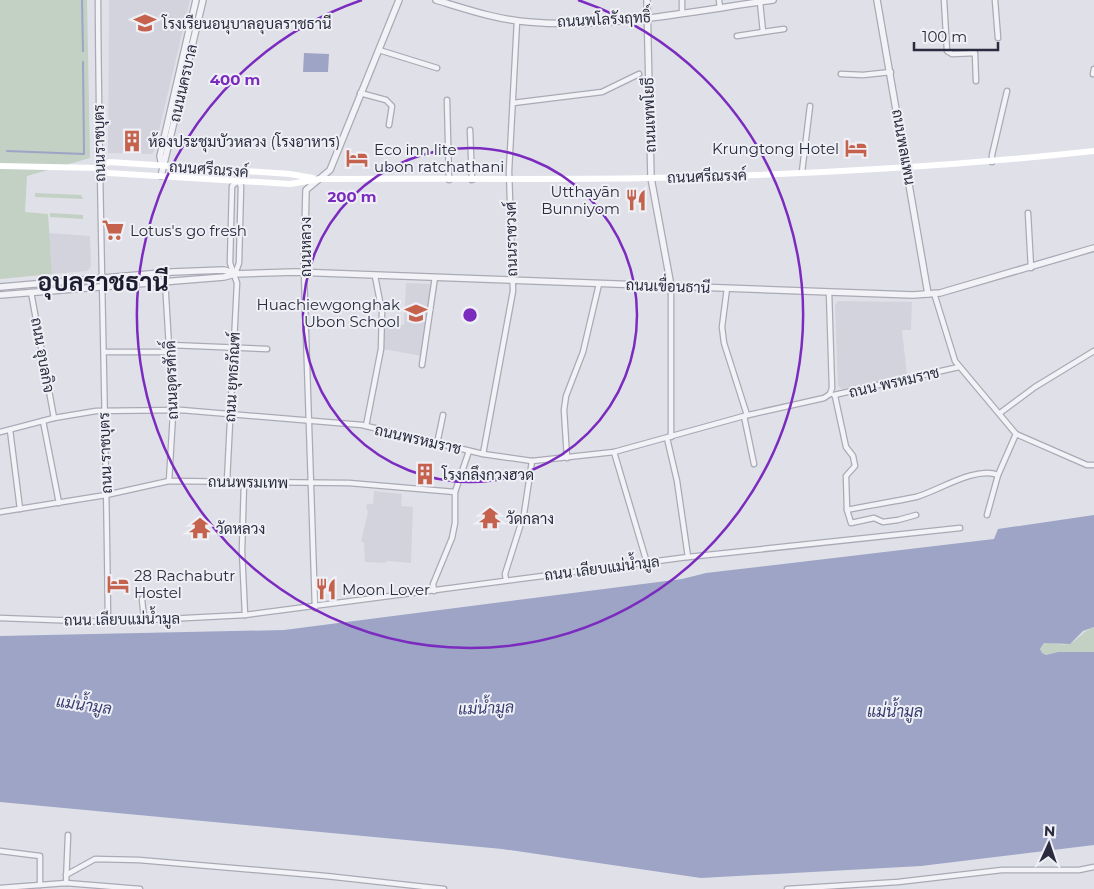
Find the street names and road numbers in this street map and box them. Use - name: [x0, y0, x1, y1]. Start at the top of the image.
- street label: ถนนพโลรังฤทธิ์: [556, 2, 651, 31]
- street label: ถนนนครบาล: [165, 42, 201, 124]
- street label: ถนนเทพโยธี: [638, 77, 660, 153]
- street label: ถนนราชบุตร: [89, 104, 111, 182]
- street label: ถนนพลแพน: [888, 108, 920, 186]
- street label: ถนนศรีณรงค์: [169, 157, 249, 181]
- street label: ถนนศรีณรงค์: [667, 165, 747, 187]
- street label: ถนนราชวงศ์: [501, 201, 521, 277]
- street label: ถนนหลวง: [296, 217, 315, 277]
- street label: ถนนเขื่อนธานี: [625, 270, 711, 297]
- street label: ถนน อุบลกิจ: [25, 316, 59, 394]
- street label: ถนน ยุทธภัณฑ์: [220, 331, 246, 423]
- street label: ถนนอุดรศักดิ์: [155, 340, 184, 420]
- street label: ถนน พรหมราช: [847, 362, 941, 402]
- street label: ถนน ราชบุตร: [94, 412, 118, 494]
- street label: ถนนพรหมราช: [373, 420, 463, 458]
- street label: ถนนพรมเทพ: [208, 472, 288, 492]
- street label: ถนน เลียบแม่น้ำมูล: [543, 549, 661, 585]
- street label: ถนน เลียบแม่น้ำมูล: [64, 605, 180, 631]

